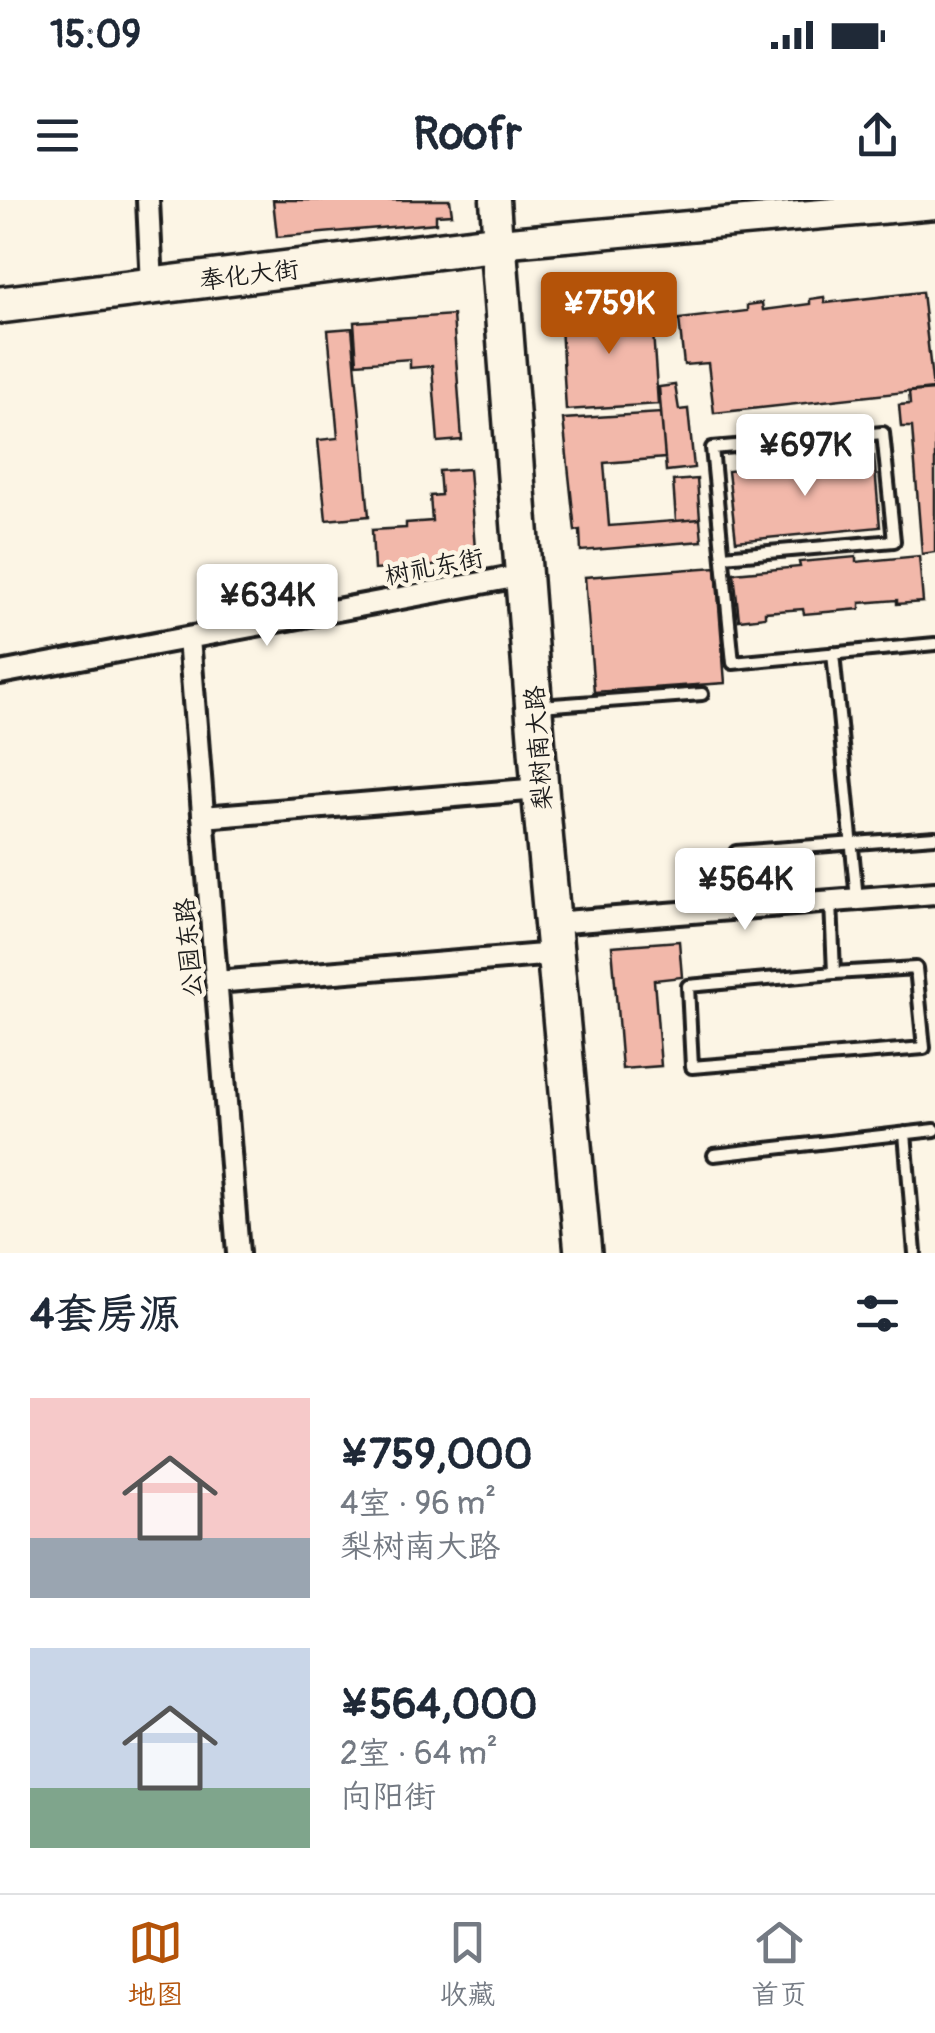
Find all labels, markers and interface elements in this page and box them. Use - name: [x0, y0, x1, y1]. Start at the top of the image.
- text: 15:09: [50, 11, 141, 59]
- text: Roofr: [413, 107, 522, 163]
- icon: menu: [30, 108, 85, 163]
- icon: share: [850, 108, 905, 163]
- street label: 奉化大街: [198, 254, 301, 297]
- pin: ¥759K: [539, 272, 679, 357]
- text: ¥759K: [563, 284, 655, 324]
- pin: ¥697K: [735, 414, 875, 499]
- text: ¥697K: [758, 426, 852, 466]
- street label: 树礼东街: [382, 543, 486, 592]
- pin: ¥634K: [197, 564, 337, 649]
- text: ¥634K: [219, 576, 315, 616]
- street label: 梨树南大路: [520, 684, 559, 811]
- pin: ¥564K: [675, 848, 815, 933]
- text: ¥564K: [697, 860, 793, 900]
- street label: 公园东路: [170, 897, 209, 999]
- icon: filters: [850, 1286, 905, 1341]
- text: 4套房源: [30, 1289, 180, 1341]
- text: ¥759,000: [340, 1429, 533, 1481]
- icon: home: [110, 1438, 230, 1558]
- text: 4室 · 96 m²: [340, 1484, 496, 1524]
- text: 梨树南大路: [340, 1527, 500, 1567]
- text: ¥564,000: [340, 1679, 537, 1731]
- icon: home: [110, 1688, 230, 1808]
- text: 2室 · 64 m²: [340, 1734, 498, 1774]
- text: 向阳街: [340, 1777, 436, 1817]
- tab: 地图: [128, 1915, 184, 2013]
- tab: 收藏: [439, 1915, 495, 2013]
- tab: 首页: [751, 1915, 807, 2013]

